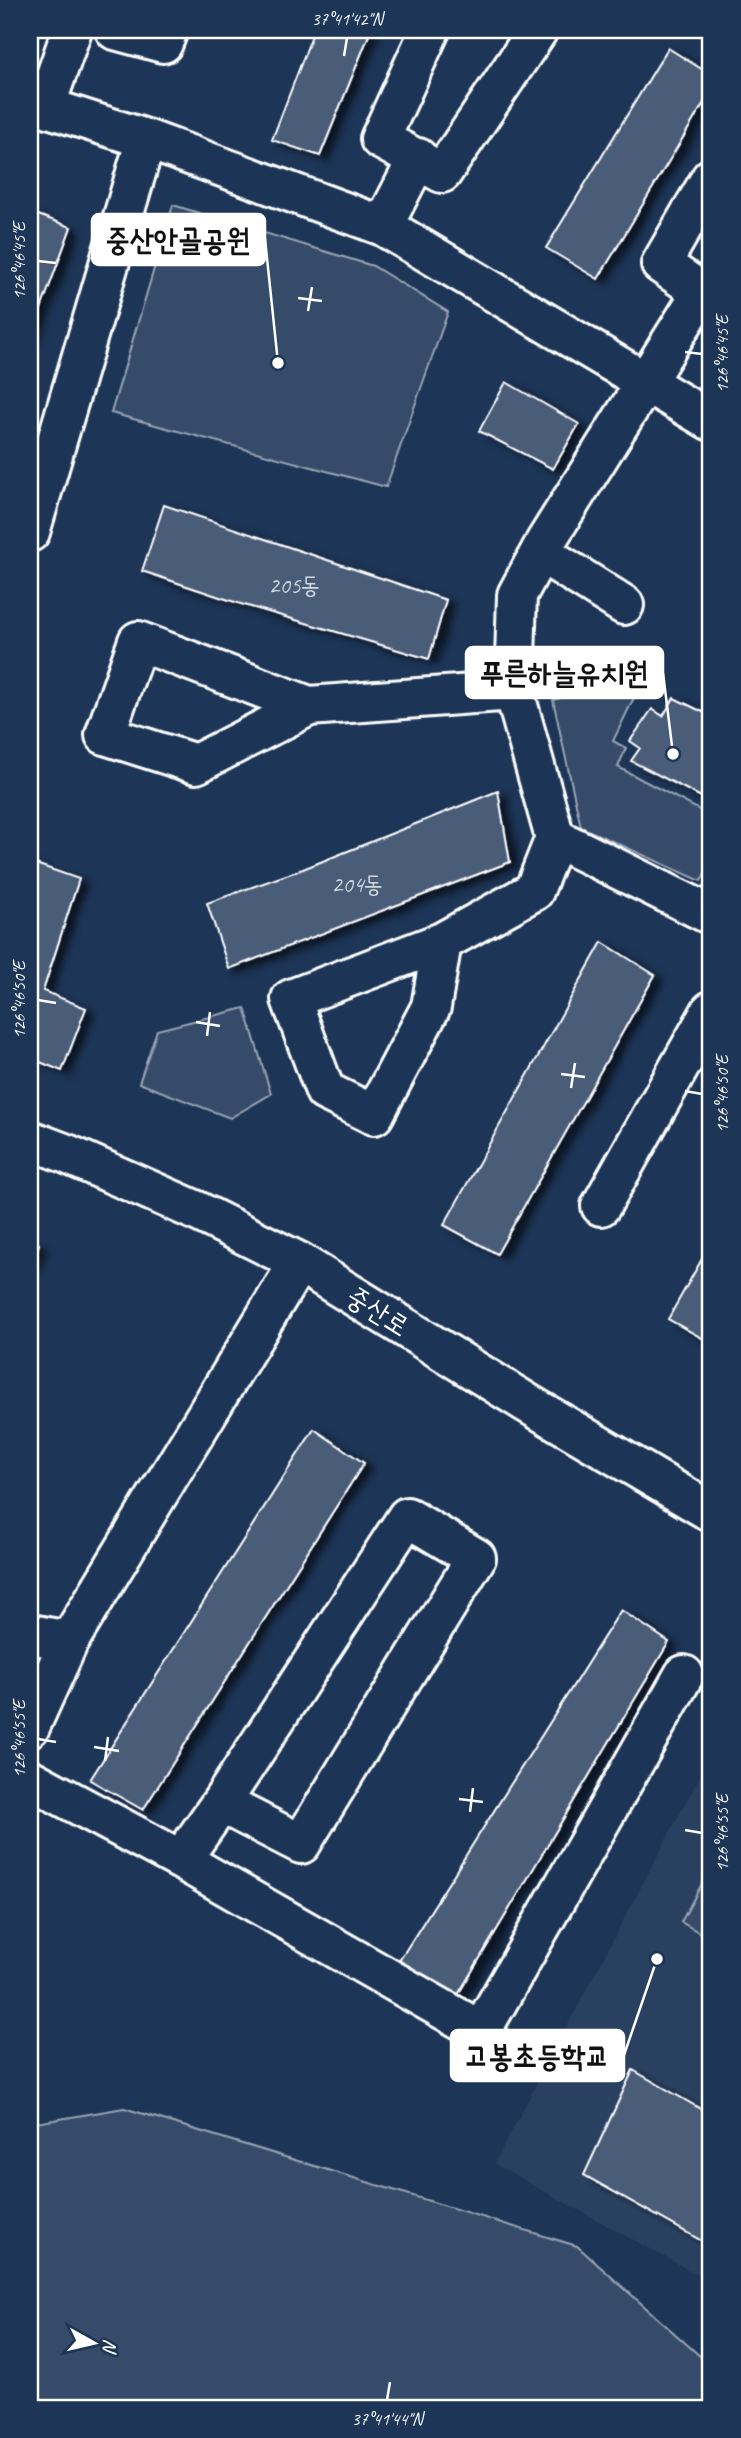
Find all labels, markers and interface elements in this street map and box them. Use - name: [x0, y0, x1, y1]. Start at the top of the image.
- text: 37°41'42"N: [312, 8, 386, 30]
- callout: 중산안골공원: [92, 214, 265, 265]
- text: 126°46'45"E: [8, 220, 30, 300]
- text: 중산안골공원: [106, 221, 250, 259]
- text: 126°46'45"E: [711, 313, 733, 393]
- house number: 205동: [268, 570, 320, 600]
- callout: 푸른하늘유치원: [466, 647, 663, 698]
- text: 푸른하늘유치원: [480, 654, 648, 692]
- house number: 204동: [331, 869, 383, 899]
- text: 126°46'50"E: [8, 959, 30, 1039]
- text: 126°46'50"E: [711, 1053, 733, 1133]
- street label: 중산로: [340, 1278, 416, 1344]
- text: 126°46'55"E: [8, 1698, 30, 1778]
- text: 126°46'55"E: [711, 1792, 733, 1872]
- callout: 고봉초등학교: [451, 2030, 624, 2081]
- text: 고봉초등학교: [465, 2037, 609, 2075]
- north arrow: [60, 2308, 130, 2378]
- text: N: [97, 2338, 123, 2356]
- text: 37°41'44"N: [352, 2408, 426, 2430]

